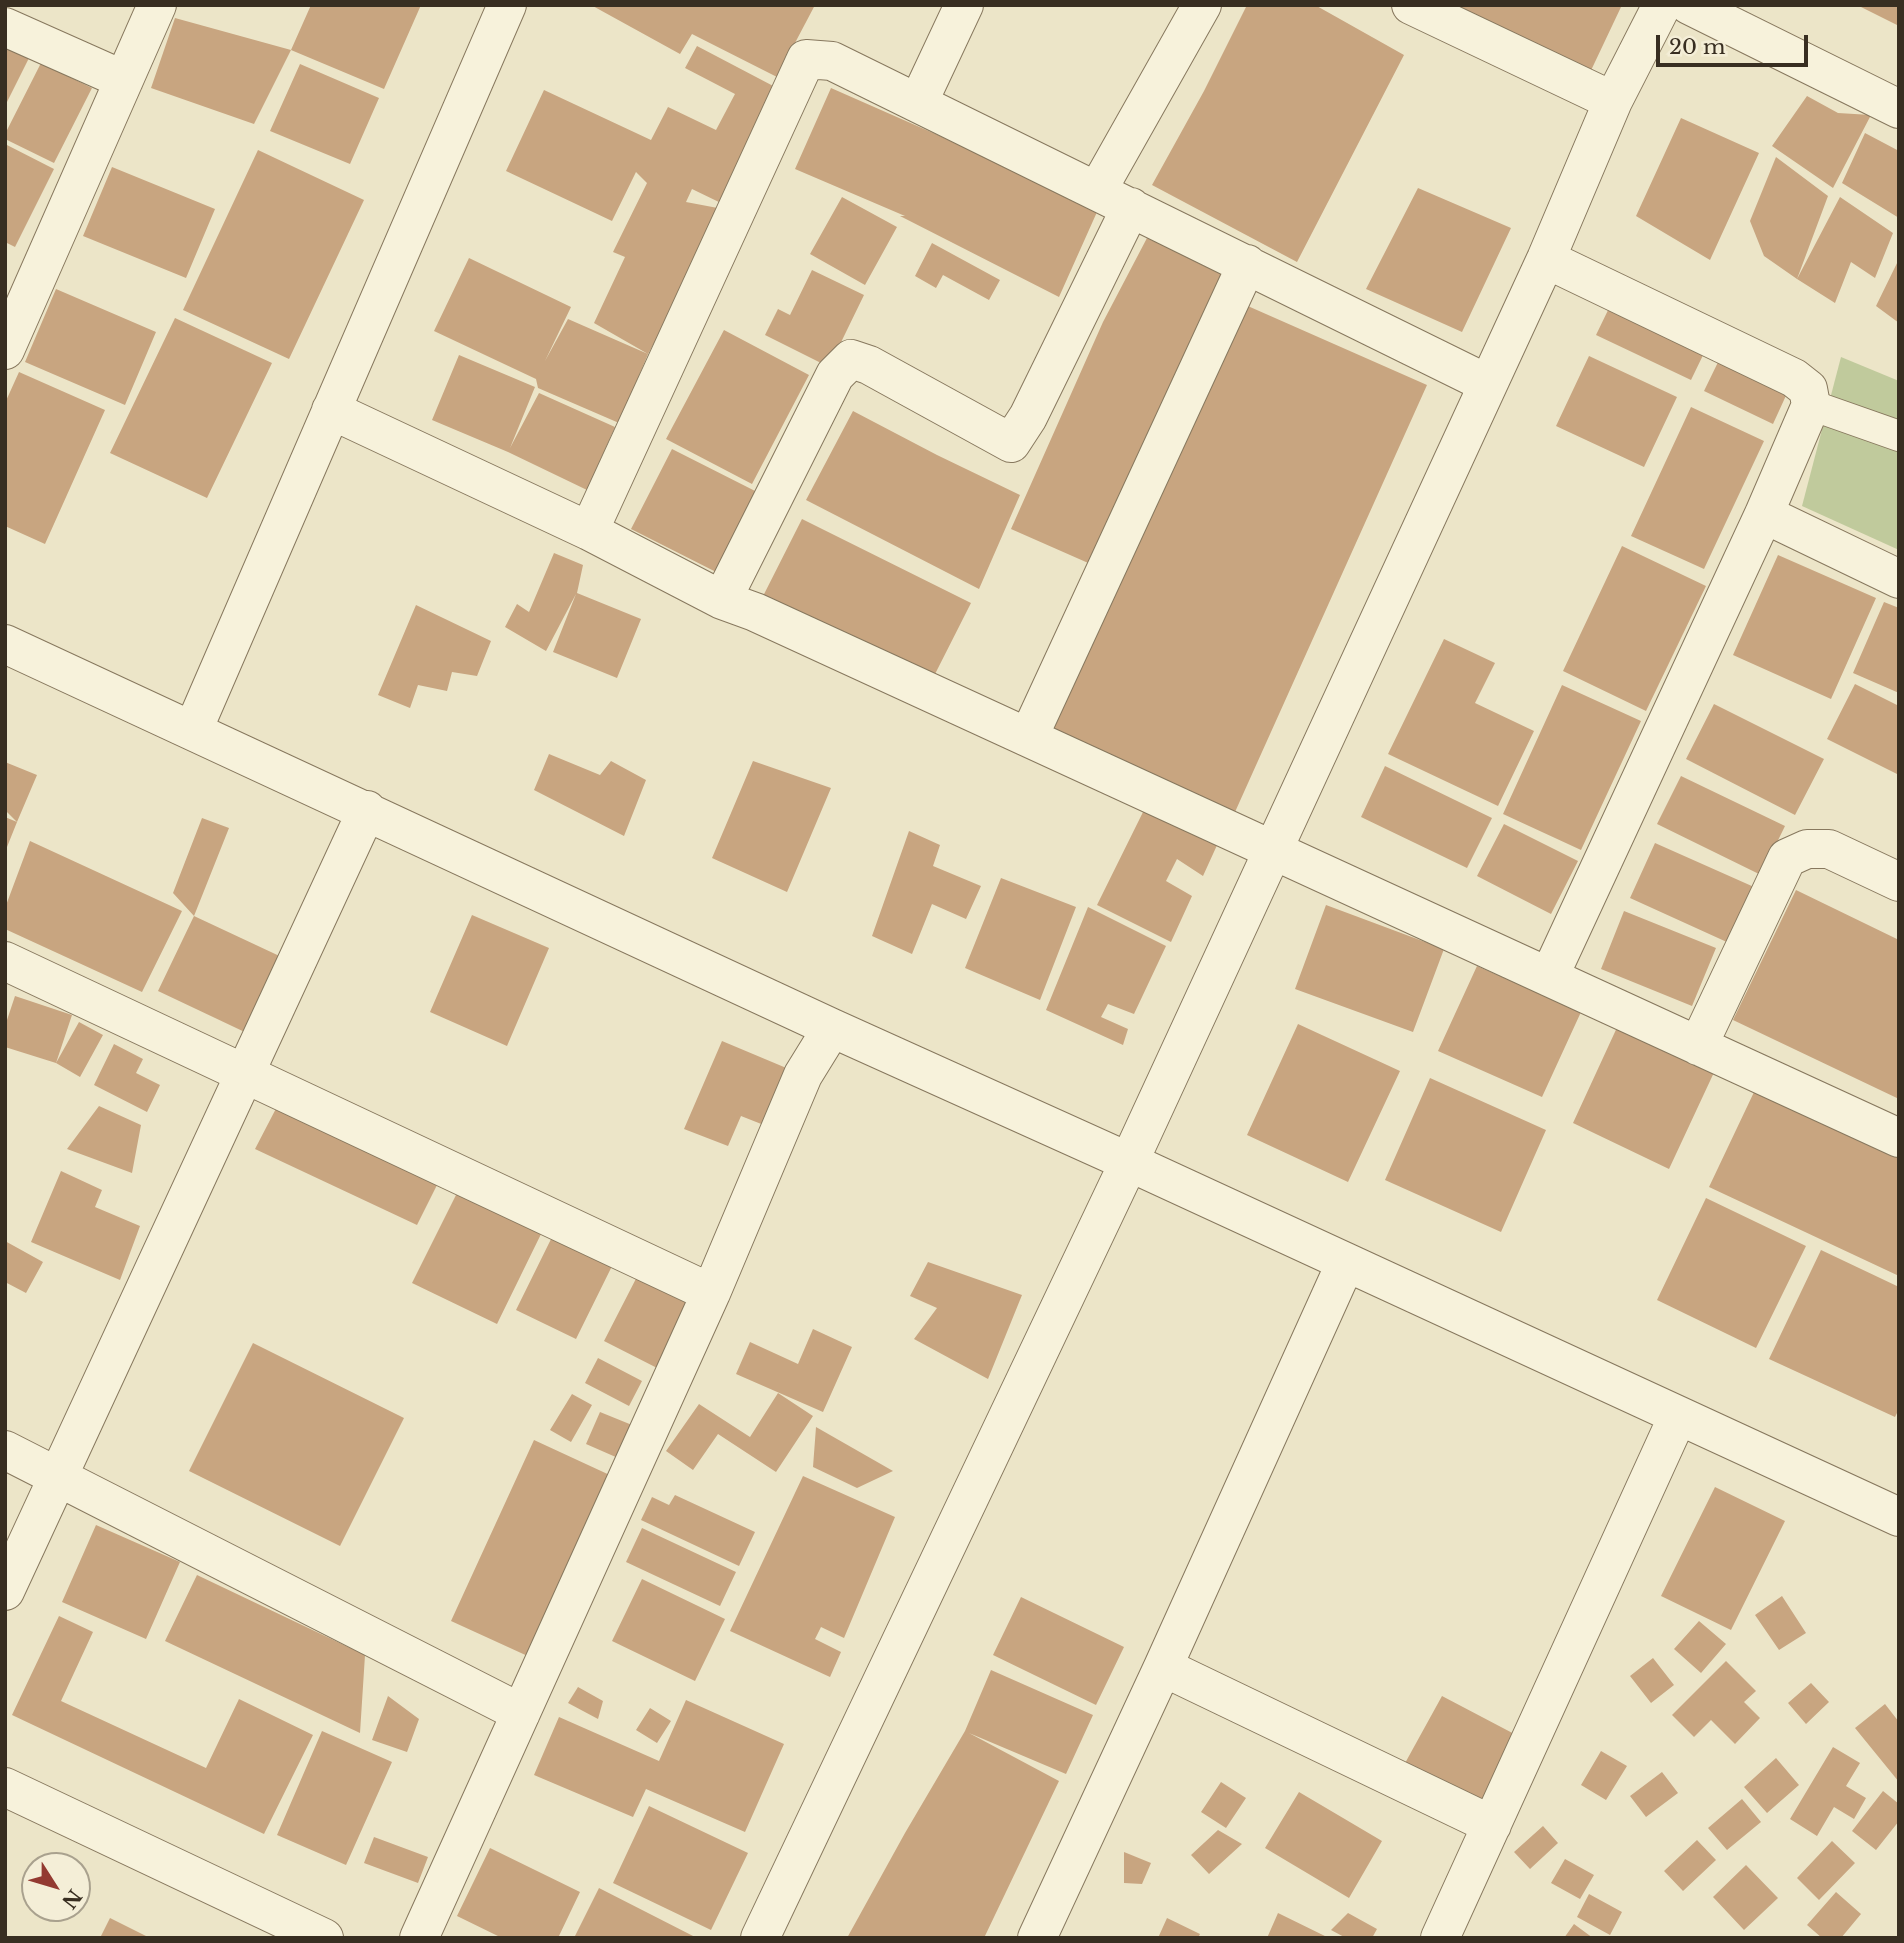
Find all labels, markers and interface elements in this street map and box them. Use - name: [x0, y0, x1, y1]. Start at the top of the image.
- scale bar: [1659, 21, 1811, 65]
- text: 20 m: [1669, 34, 1726, 60]
- north arrow: [21, 1852, 91, 1922]
- text: N: [57, 1885, 86, 1913]

